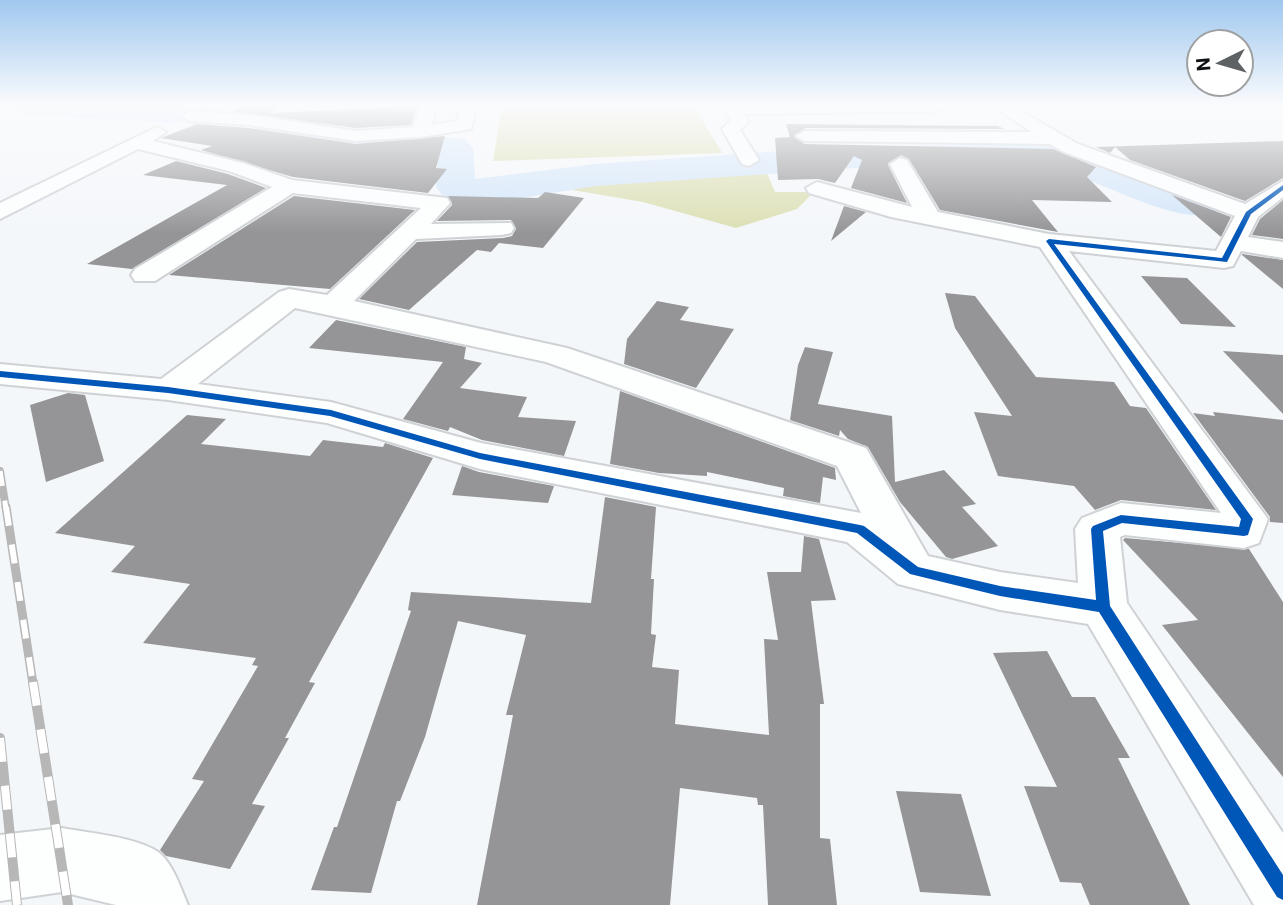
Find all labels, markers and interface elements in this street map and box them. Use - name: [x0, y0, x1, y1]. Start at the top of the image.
- north arrow: [1185, 28, 1255, 98]
- text: N: [1192, 57, 1216, 72]

